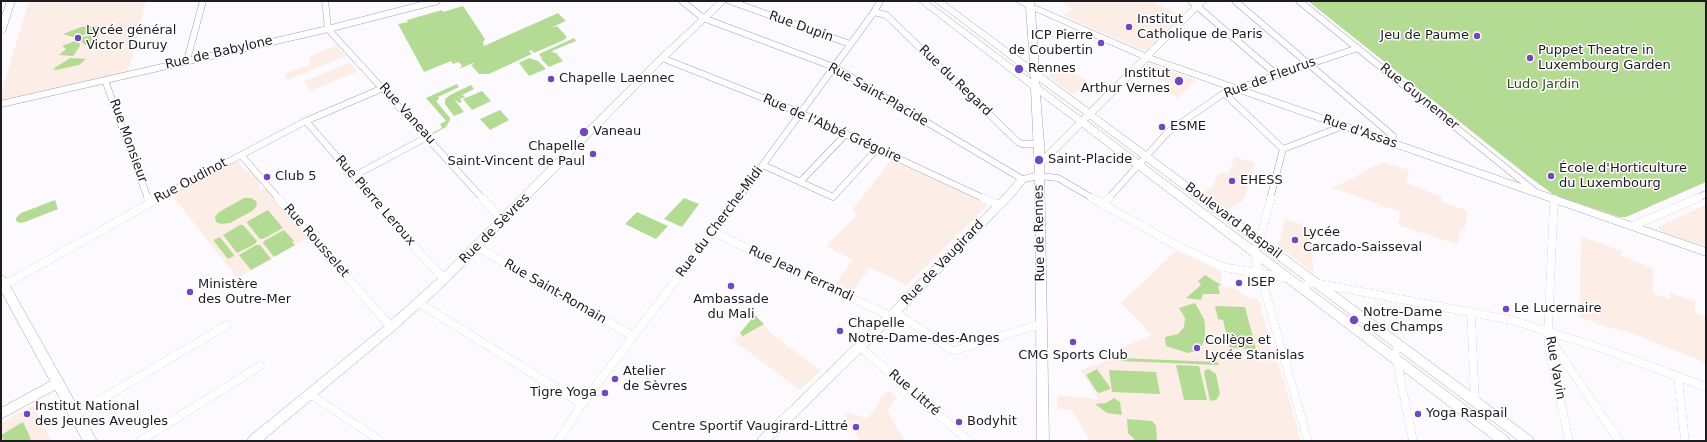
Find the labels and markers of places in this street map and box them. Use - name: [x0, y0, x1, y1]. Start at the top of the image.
- place label: Institut Catholique de Paris: [1137, 12, 1263, 43]
- marker: Institut Catholique de Paris: [1124, 22, 1134, 32]
- place label: Lycée général Victor Duruy: [86, 23, 176, 54]
- place label: ICP Pierre de Coubertin: [1009, 28, 1093, 59]
- place label: Jeu de Paume: [1380, 28, 1469, 44]
- marker: Jeu de Paume: [1472, 31, 1482, 41]
- marker: Lycée général Victor Duruy: [73, 33, 83, 43]
- marker: ICP Pierre de Coubertin: [1096, 38, 1106, 48]
- place label: Puppet Theatre in Luxembourg Garden: [1538, 43, 1671, 74]
- marker: Puppet Theatre in Luxembourg Garden: [1525, 53, 1535, 63]
- place label: Rennes: [1028, 61, 1076, 77]
- marker: Rennes: [1013, 63, 1025, 75]
- place label: Institut Arthur Vernes: [1081, 66, 1170, 97]
- place label: Chapelle Laennec: [559, 71, 675, 87]
- marker: Chapelle Laennec: [546, 74, 556, 84]
- marker: Institut Arthur Vernes: [1173, 75, 1185, 87]
- place label: ESME: [1170, 119, 1206, 135]
- marker: ESME: [1157, 122, 1167, 132]
- place label: Vaneau: [593, 124, 641, 140]
- marker: Vaneau: [578, 126, 590, 138]
- place label: Chapelle Saint-Vincent de Paul: [447, 139, 585, 170]
- marker: Chapelle Saint-Vincent de Paul: [588, 149, 598, 159]
- place label: Saint-Placide: [1048, 152, 1132, 168]
- marker: Saint-Placide: [1033, 154, 1045, 166]
- place label: École d'Horticulture du Luxembourg: [1559, 161, 1687, 192]
- place label: Club 5: [275, 169, 317, 185]
- marker: École d'Horticulture du Luxembourg: [1546, 171, 1556, 181]
- marker: Club 5: [262, 172, 272, 182]
- place label: EHESS: [1240, 173, 1283, 189]
- marker: EHESS: [1227, 176, 1237, 186]
- place label: Lycée Carcado-Saisseval: [1303, 225, 1422, 256]
- marker: Lycée Carcado-Saisseval: [1290, 235, 1300, 245]
- place label: ISEP: [1247, 275, 1275, 291]
- place label: Ministère des Outre-Mer: [198, 277, 291, 308]
- marker: ISEP: [1234, 278, 1244, 288]
- marker: Ambassade du Mali: [726, 281, 736, 291]
- marker: Ministère des Outre-Mer: [185, 287, 195, 297]
- place label: Ambassade du Mali: [693, 292, 769, 323]
- place label: Le Lucernaire: [1514, 301, 1602, 317]
- marker: Le Lucernaire: [1501, 304, 1511, 314]
- place label: Notre-Dame des Champs: [1363, 305, 1443, 336]
- marker: Notre-Dame des Champs: [1348, 314, 1360, 326]
- place label: Chapelle Notre-Dame-des-Anges: [848, 316, 999, 347]
- marker: Chapelle Notre-Dame-des-Anges: [835, 326, 845, 336]
- place label: Collège et Lycée Stanislas: [1205, 333, 1304, 364]
- marker: CMG Sports Club: [1068, 337, 1078, 347]
- marker: Collège et Lycée Stanislas: [1192, 343, 1202, 353]
- place label: CMG Sports Club: [1018, 348, 1128, 364]
- place label: Atelier de Sèvres: [623, 364, 687, 395]
- marker: Atelier de Sèvres: [610, 374, 620, 384]
- place label: Tigre Yoga: [530, 385, 597, 401]
- marker: Tigre Yoga: [600, 388, 610, 398]
- place label: Institut National des Jeunes Aveugles: [35, 399, 168, 430]
- place label: Yoga Raspail: [1426, 406, 1507, 422]
- marker: Institut National des Jeunes Aveugles: [22, 409, 32, 419]
- marker: Yoga Raspail: [1413, 409, 1423, 419]
- place label: Bodyhit: [967, 414, 1017, 430]
- marker: Bodyhit: [954, 417, 964, 427]
- place label: Centre Sportif Vaugirard-Littré: [652, 419, 848, 435]
- marker: Centre Sportif Vaugirard-Littré: [851, 422, 861, 432]

